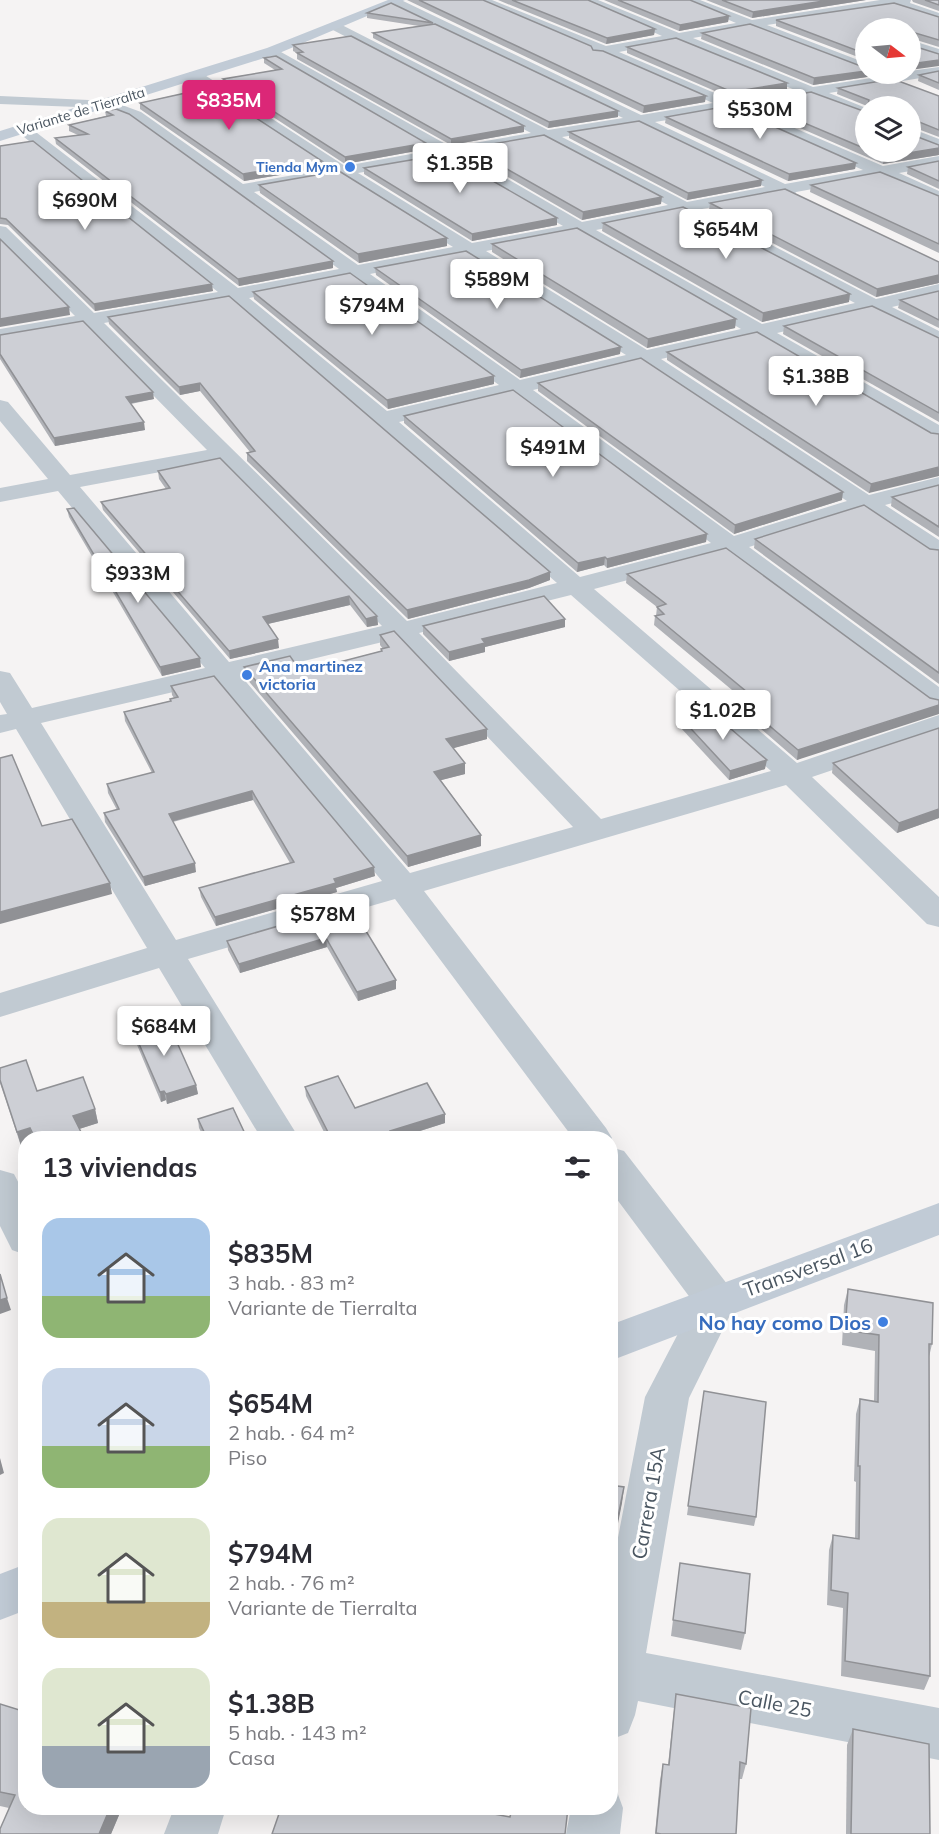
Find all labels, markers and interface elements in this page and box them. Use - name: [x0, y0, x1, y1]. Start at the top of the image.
- north arrow: [855, 18, 921, 84]
- map controls: [855, 18, 921, 162]
- pin: $835M: [187, 80, 271, 131]
- street label: Variante de Tierralta: [15, 83, 147, 139]
- text: $835M: [196, 87, 262, 112]
- pin: $530M: [718, 89, 802, 140]
- text: $530M: [727, 96, 793, 121]
- button: layers: [855, 96, 921, 162]
- pin: $1.35B: [411, 143, 509, 194]
- text: $1.35B: [427, 150, 493, 175]
- place label: Tienda Mym: [256, 158, 338, 176]
- marker: Tienda Mym: [343, 160, 357, 174]
- pin: $690M: [43, 180, 127, 231]
- text: $690M: [52, 187, 118, 212]
- pin: $654M: [684, 209, 768, 260]
- text: $654M: [693, 216, 759, 241]
- pin: $589M: [455, 259, 539, 310]
- text: $589M: [464, 266, 530, 291]
- pin: $794M: [330, 285, 414, 336]
- text: $794M: [339, 292, 405, 317]
- pin: $1.38B: [767, 356, 865, 407]
- text: $1.38B: [783, 363, 849, 388]
- pin: $491M: [511, 427, 595, 478]
- text: $491M: [520, 434, 586, 459]
- pin: $933M: [96, 553, 180, 604]
- text: $933M: [105, 560, 171, 585]
- place label: Ana martinez victoria: [258, 656, 363, 694]
- marker: Ana martinez victoria: [240, 668, 254, 682]
- pin: $1.02B: [674, 690, 772, 741]
- text: $1.02B: [690, 697, 756, 722]
- pin: $578M: [281, 894, 365, 945]
- text: $578M: [290, 901, 356, 926]
- pin: $684M: [122, 1006, 206, 1057]
- text: $684M: [131, 1013, 197, 1038]
- text: 13 viviendas: [42, 1151, 197, 1184]
- icon: filters: [561, 1151, 594, 1184]
- street label: Transversal 16: [740, 1232, 876, 1302]
- text: $835M: [228, 1237, 313, 1270]
- icon: home: [90, 1242, 162, 1314]
- text: 3 hab. · 83 m²: [228, 1270, 355, 1295]
- text: Variante de Tierralta: [228, 1295, 418, 1320]
- place label: No hay como Dios: [699, 1310, 871, 1335]
- marker: No hay como Dios: [876, 1315, 890, 1329]
- text: $654M: [228, 1387, 313, 1420]
- icon: home: [90, 1392, 162, 1464]
- text: 2 hab. · 64 m²: [228, 1420, 355, 1445]
- text: Piso: [228, 1445, 267, 1470]
- street label: Carrera 15A: [626, 1445, 670, 1561]
- text: $794M: [228, 1537, 313, 1570]
- icon: home: [90, 1542, 162, 1614]
- text: 2 hab. · 76 m²: [228, 1570, 355, 1595]
- text: Variante de Tierralta: [228, 1595, 418, 1620]
- street label: Calle 25: [736, 1684, 814, 1722]
- text: $1.38B: [228, 1687, 315, 1720]
- icon: home: [90, 1692, 162, 1764]
- text: 5 hab. · 143 m²: [228, 1720, 367, 1745]
- text: Casa: [228, 1745, 275, 1770]

